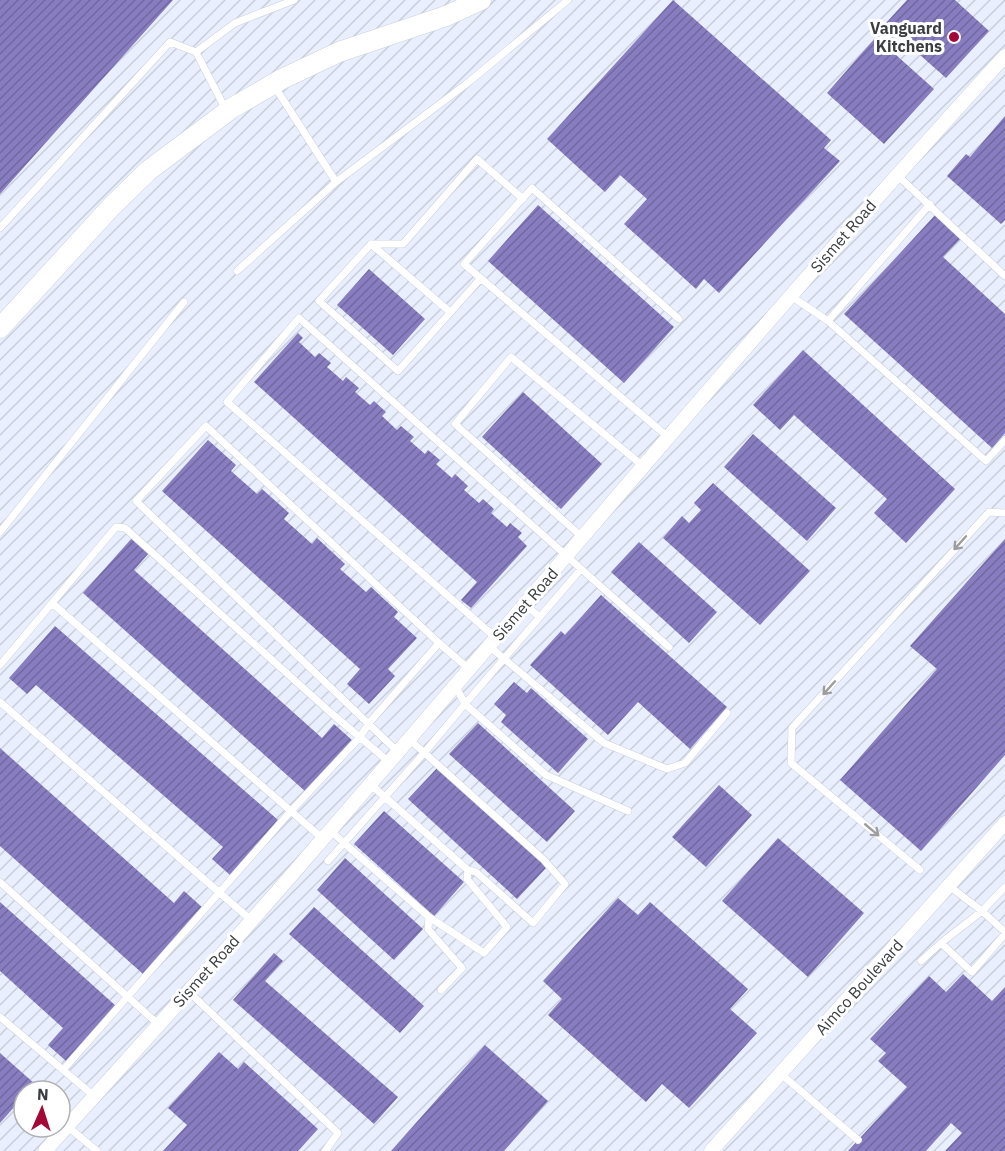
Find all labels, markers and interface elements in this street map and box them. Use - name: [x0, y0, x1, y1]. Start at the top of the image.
- place label: Vanguard Kitchens: [870, 18, 942, 56]
- marker: Vanguard Kitchens: [947, 30, 961, 44]
- street label: Sismet Road: [806, 195, 880, 277]
- one-way arrow: [953, 536, 967, 551]
- street label: Sismet Road: [488, 563, 562, 645]
- one-way arrow: [822, 680, 836, 695]
- one-way arrow: [864, 824, 880, 837]
- street label: Sismet Road: [168, 931, 244, 1011]
- street label: Aimco Boulevard: [811, 935, 907, 1039]
- north arrow: [12, 1079, 72, 1139]
- text: N: [36, 1084, 49, 1104]

